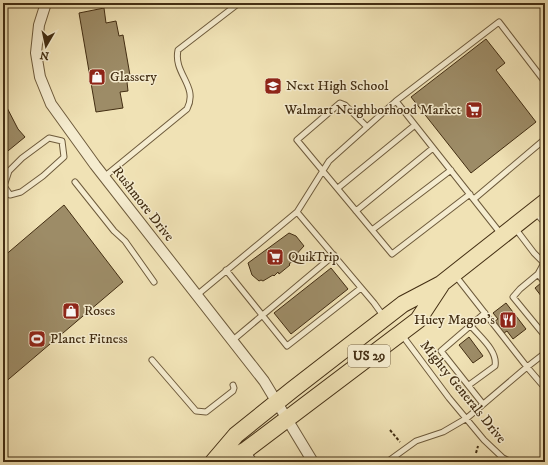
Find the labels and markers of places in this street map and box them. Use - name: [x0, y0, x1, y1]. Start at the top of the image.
- shop icon: Glassery: [87, 67, 107, 87]
- place label: Glassery: [110, 68, 157, 86]
- school or university icon: Next High School: [263, 76, 283, 96]
- place label: Next High School: [286, 77, 389, 95]
- supermarket icon: Walmart Neighborhood Market: [464, 100, 484, 120]
- place label: Walmart Neighborhood Market: [284, 101, 462, 119]
- supermarket icon: QuikTrip: [265, 247, 285, 267]
- place label: QuikTrip: [288, 248, 339, 266]
- shop icon: Roses: [61, 301, 81, 321]
- place label: Roses: [84, 302, 116, 320]
- restaurant icon: Huey Magoo's: [498, 310, 518, 330]
- place label: Huey Magoo's: [414, 311, 495, 329]
- sports icon: Planet Fitness: [27, 329, 47, 349]
- place label: Planet Fitness: [50, 330, 128, 348]

